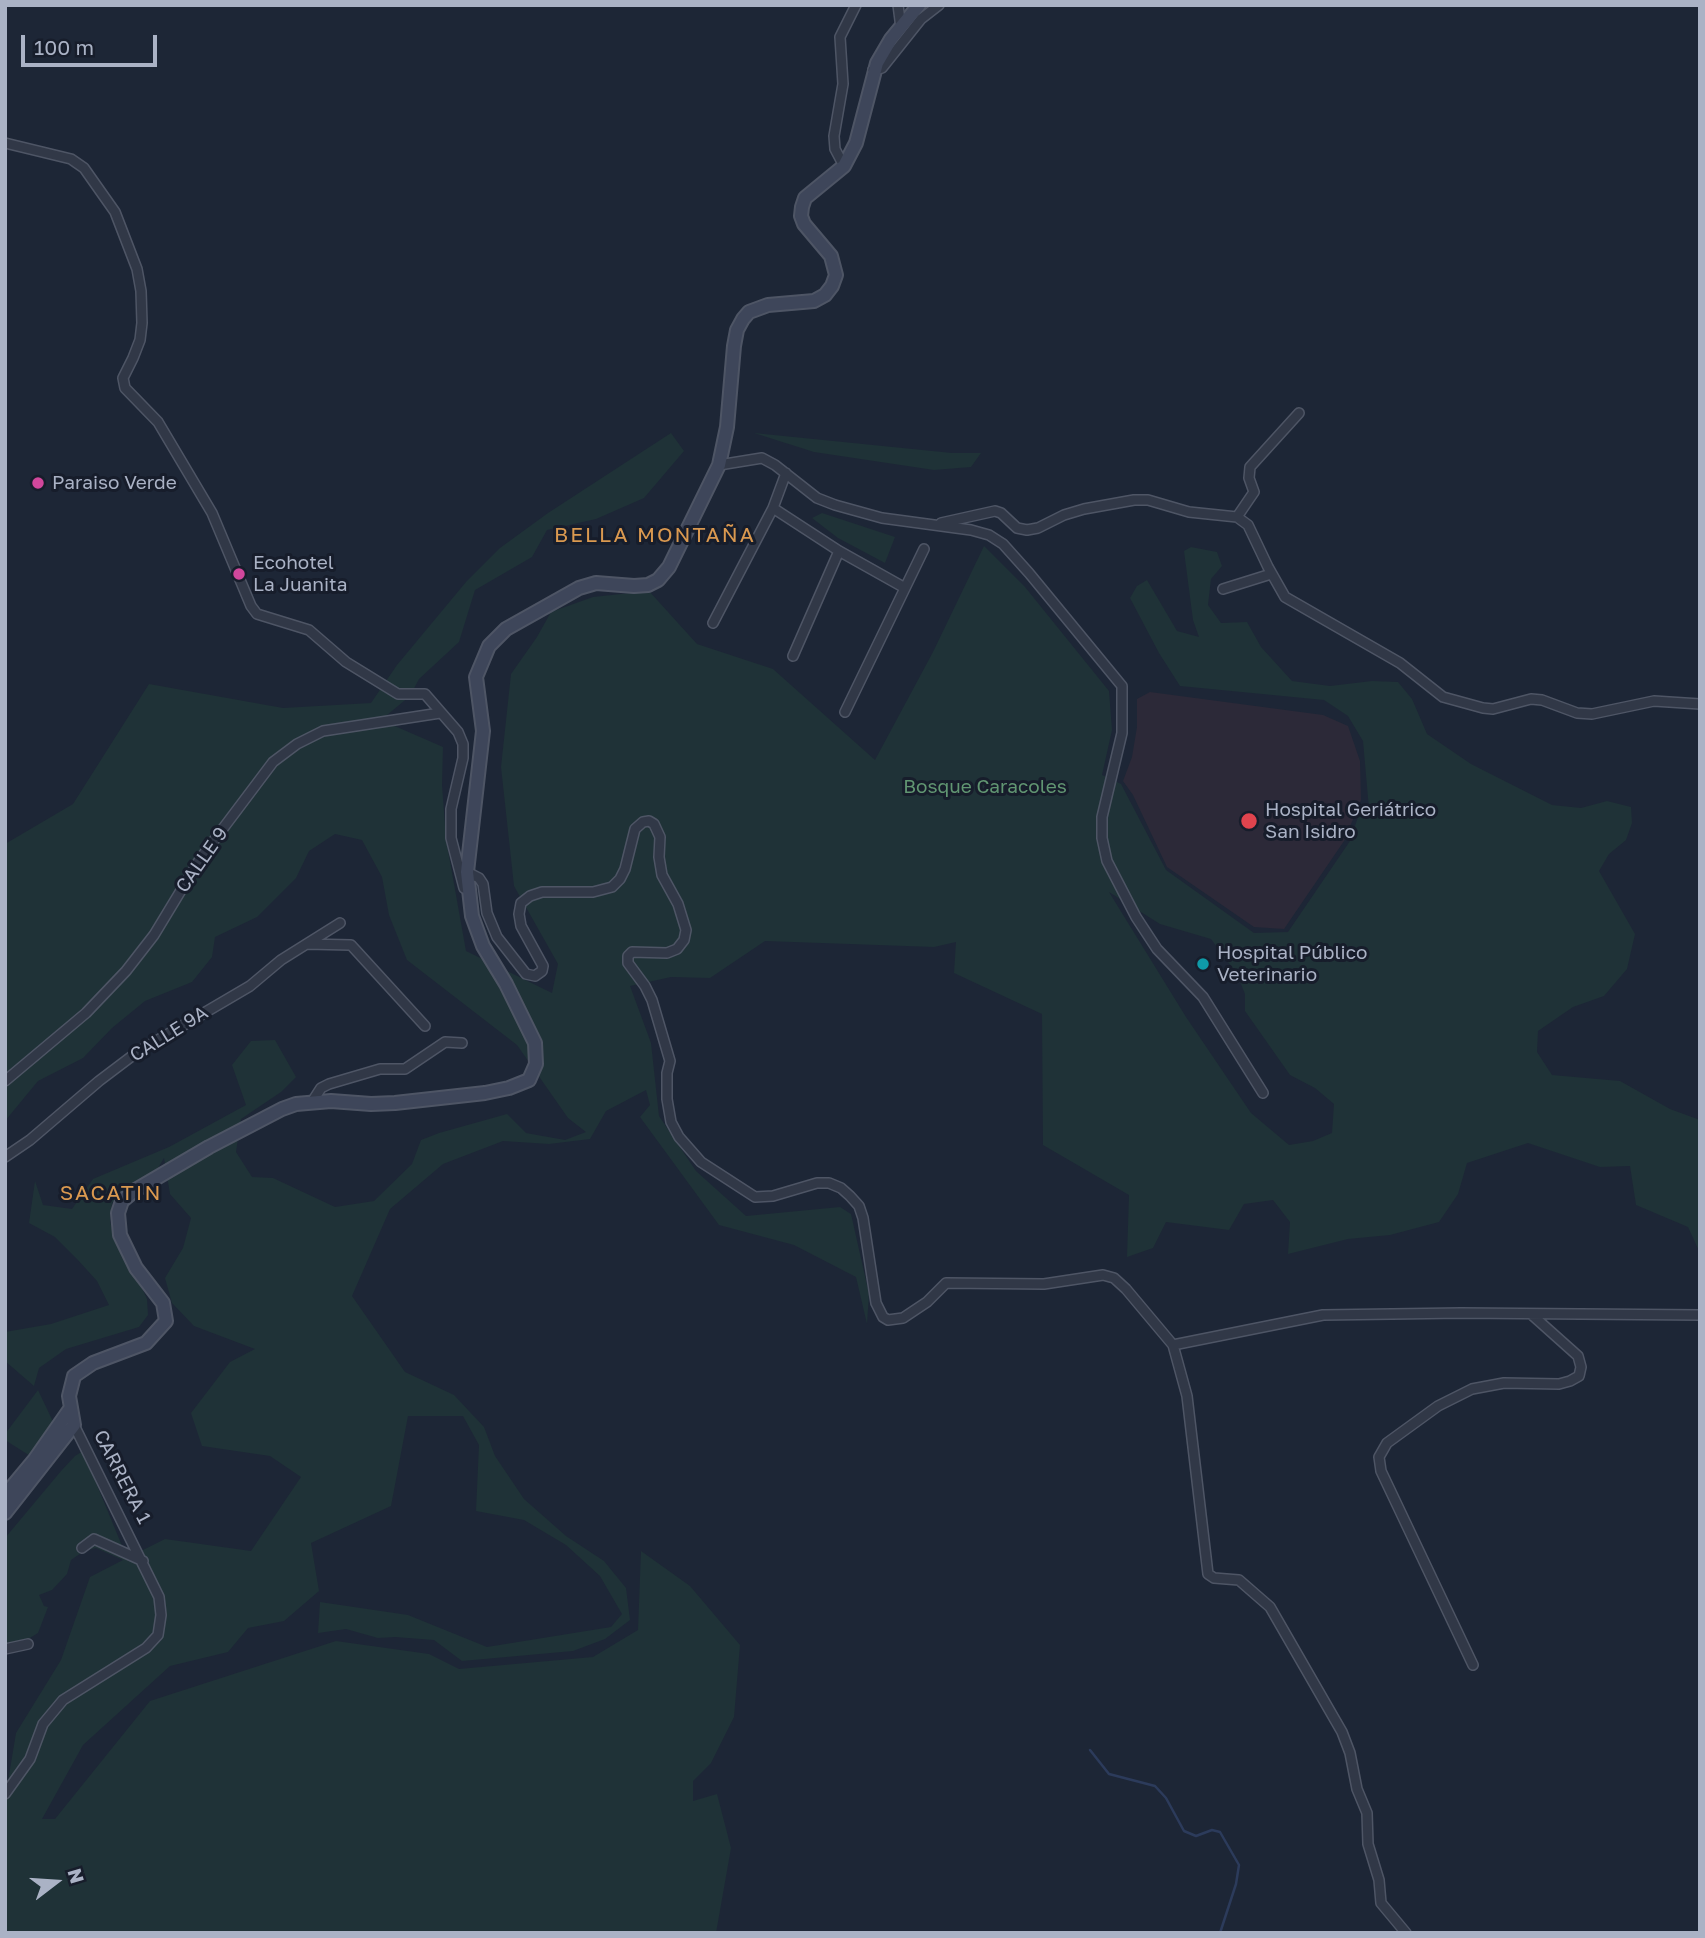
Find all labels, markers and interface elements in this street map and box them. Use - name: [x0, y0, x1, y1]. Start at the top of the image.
- scale bar: [24, 21, 161, 65]
- text: 100 m: [34, 34, 94, 60]
- place label: Paraiso Verde: [52, 472, 177, 494]
- marker: Paraiso Verde: [30, 475, 46, 491]
- district label: BELLA MONTAÑA: [556, 522, 754, 548]
- place label: Ecohotel La Juanita: [253, 552, 347, 596]
- marker: Ecohotel La Juanita: [231, 566, 247, 582]
- park label: Bosque Caracoles: [903, 776, 1067, 798]
- place label: Hospital Geriátrico San Isidro: [1265, 799, 1436, 843]
- marker: Hospital Geriátrico San Isidro: [1239, 811, 1259, 831]
- street label: CALLE 9: [171, 823, 233, 897]
- place label: Hospital Público Veterinario: [1217, 942, 1367, 986]
- marker: Hospital Público Veterinario: [1195, 956, 1211, 972]
- street label: CALLE 9A: [126, 1001, 212, 1067]
- district label: SACATIN: [61, 1180, 161, 1206]
- street label: CARRERA 1: [89, 1426, 155, 1528]
- north arrow: [21, 1847, 91, 1917]
- text: N: [63, 1865, 90, 1886]

